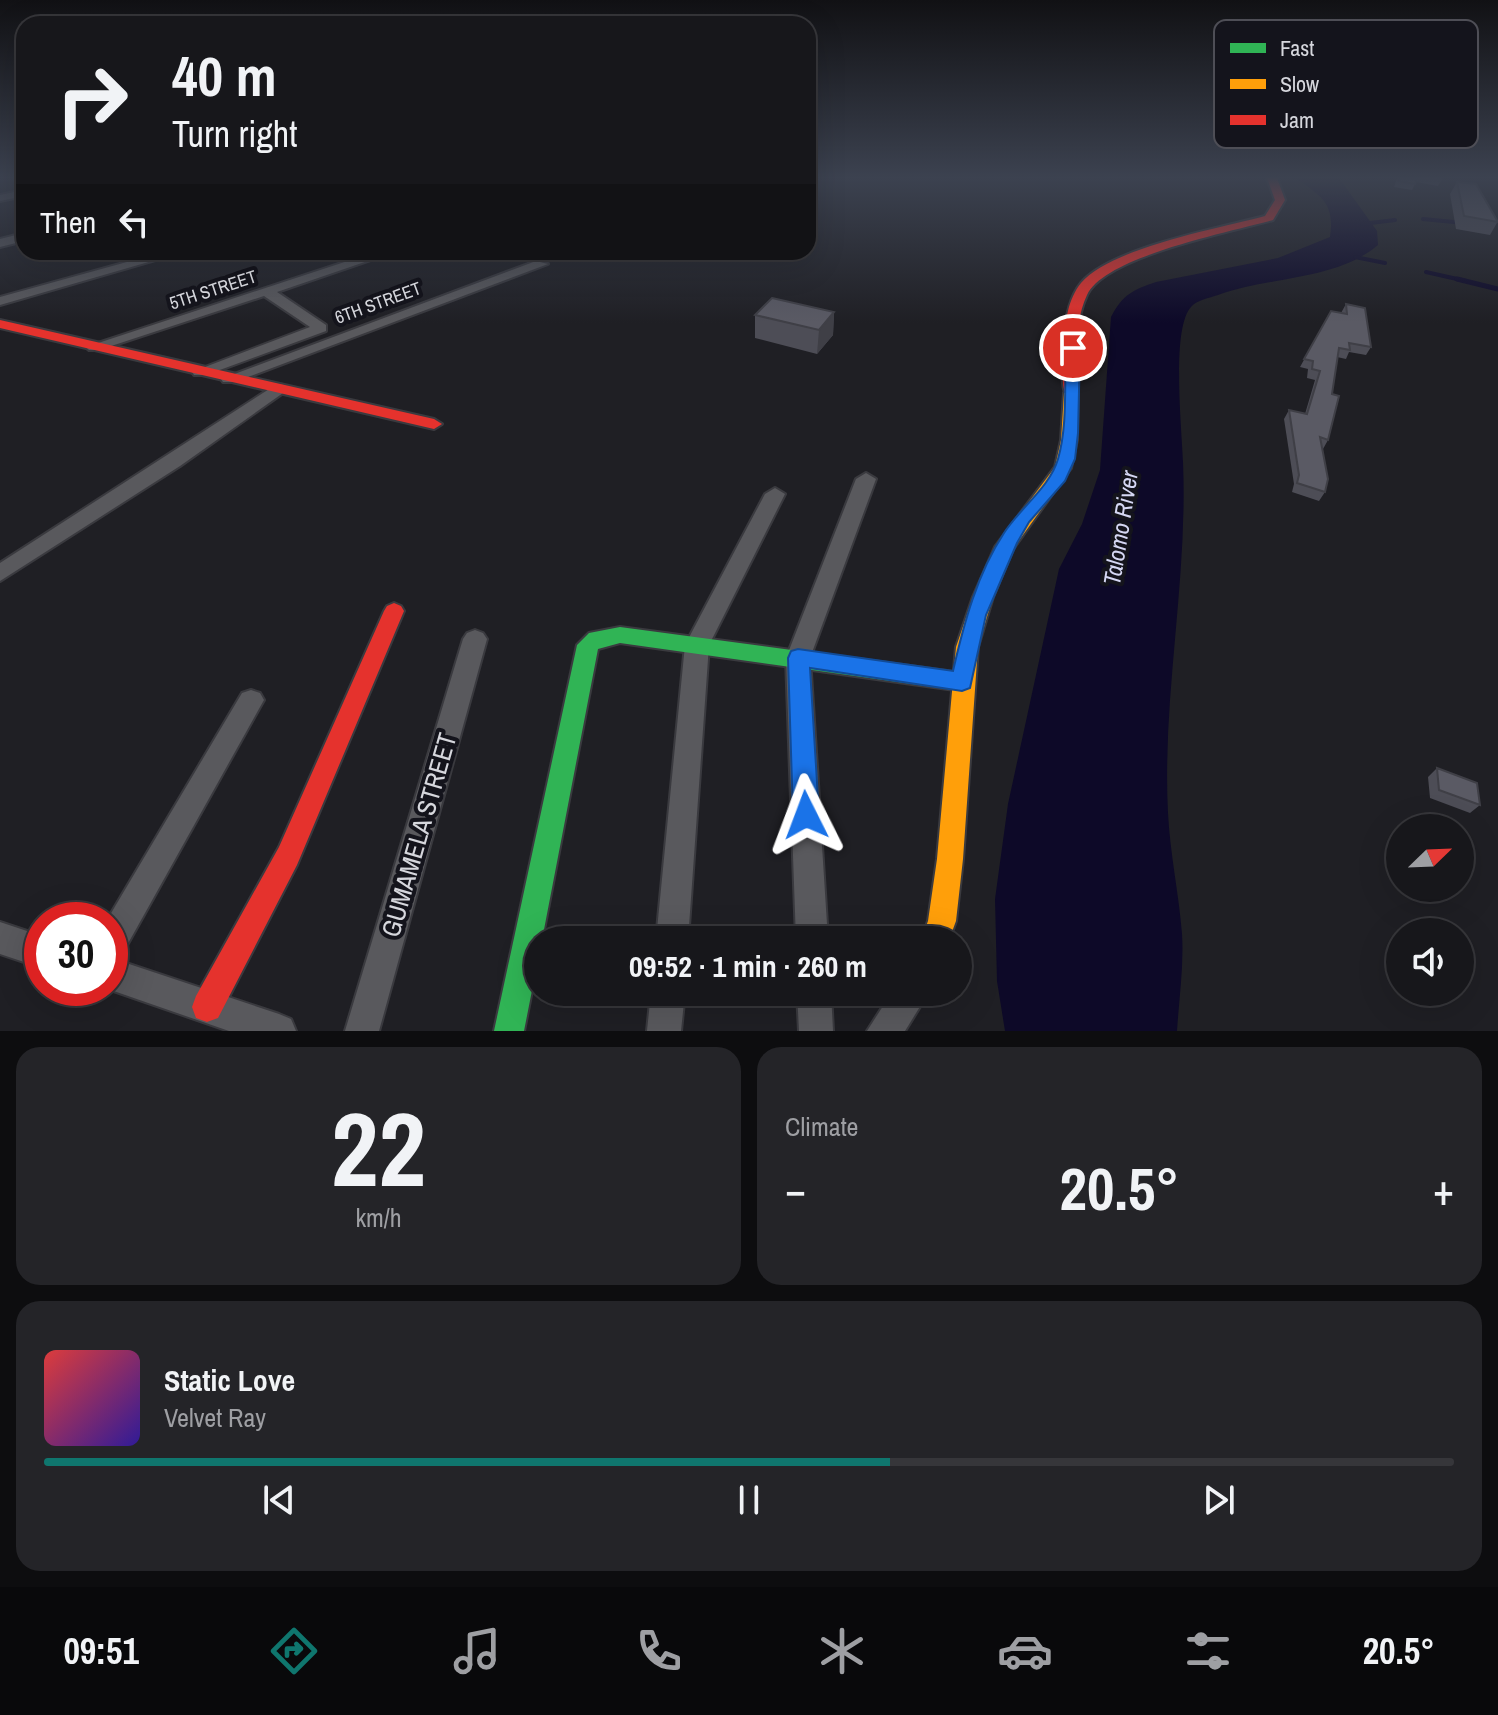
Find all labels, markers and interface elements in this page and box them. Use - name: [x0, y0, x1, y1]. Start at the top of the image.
- legend: [1214, 20, 1478, 148]
- text: Fast: [1280, 33, 1314, 63]
- text: 40 m: [172, 38, 277, 113]
- icon: right: [40, 48, 144, 152]
- text: Slow: [1280, 69, 1319, 99]
- text: Jam: [1280, 105, 1314, 135]
- text: Turn right: [172, 110, 297, 158]
- icon: left: [112, 200, 156, 244]
- text: Then: [40, 202, 96, 242]
- street label: 5TH STREET: [166, 264, 260, 315]
- street label: 6TH STREET: [331, 275, 424, 330]
- pin: [1039, 314, 1107, 382]
- icon: arrive: [1051, 326, 1095, 370]
- water label: Talomo River: [1095, 467, 1145, 587]
- street label: GUMAMELA STREET: [373, 729, 464, 941]
- position arrow: [764, 773, 848, 857]
- north arrow: [1386, 814, 1474, 902]
- map controls: [1386, 814, 1474, 1006]
- speed limit sign: 30: [24, 902, 128, 1006]
- button: sound: [1386, 918, 1474, 1006]
- text: 09:52 · 1 min · 260 m: [629, 946, 867, 986]
- text: 22: [331, 1078, 426, 1218]
- text: Climate: [785, 1109, 858, 1144]
- text: 20.5°: [1060, 1148, 1179, 1229]
- text: −: [785, 1159, 806, 1219]
- text: +: [1433, 1159, 1454, 1219]
- text: km/h: [355, 1200, 402, 1235]
- text: Static Love: [164, 1360, 295, 1400]
- text: Velvet Ray: [164, 1400, 266, 1435]
- icon: previous: [257, 1478, 301, 1522]
- icon: pause: [727, 1478, 771, 1522]
- icon: next: [1197, 1478, 1241, 1522]
- icon: directions: [266, 1623, 322, 1679]
- icon: music: [449, 1623, 505, 1679]
- icon: phone: [631, 1623, 687, 1679]
- icon: climate: [814, 1623, 870, 1679]
- icon: car: [997, 1623, 1053, 1679]
- icon: filters: [1180, 1623, 1236, 1679]
- text: 09:51: [63, 1627, 139, 1675]
- text: 20.5°: [1363, 1627, 1435, 1675]

